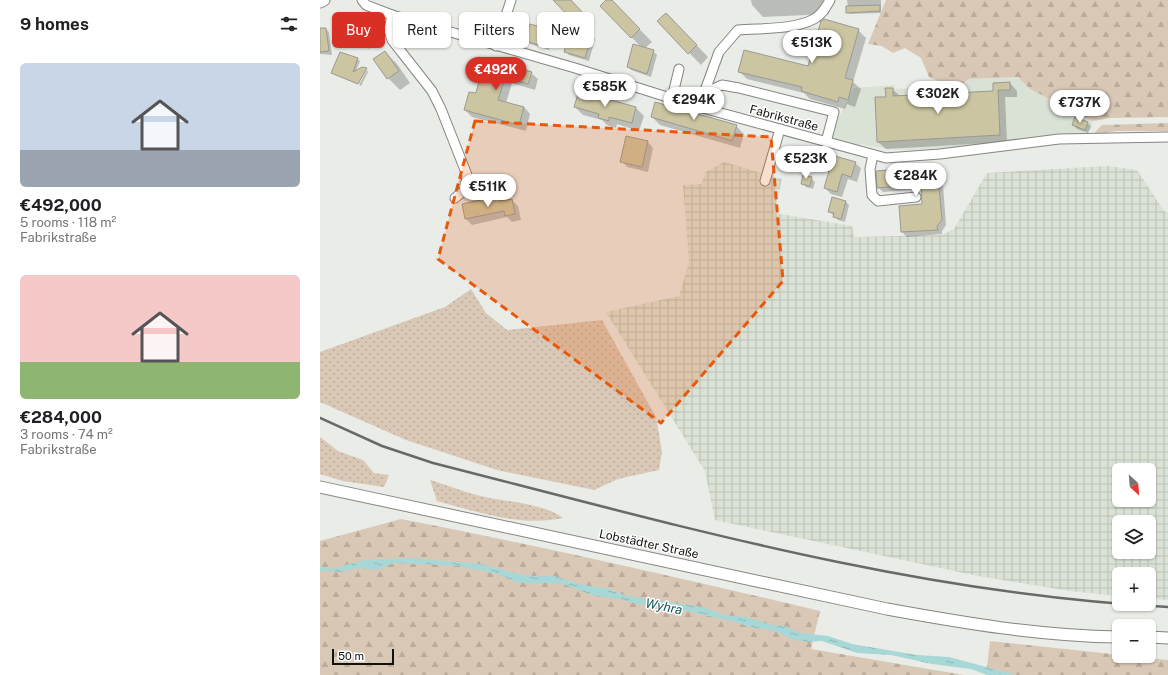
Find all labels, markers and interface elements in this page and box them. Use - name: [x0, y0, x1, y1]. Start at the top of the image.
- chip: Buy: [332, 12, 385, 48]
- chip: Rent: [393, 12, 451, 48]
- chip: Filters: [459, 12, 529, 48]
- chip: New: [537, 12, 594, 48]
- icon: filters: [278, 13, 300, 35]
- text: 9 homes: [20, 14, 89, 34]
- pin: €513K: [784, 30, 840, 64]
- text: €513K: [792, 35, 832, 50]
- pin: €492K: [468, 57, 524, 91]
- text: €492K: [474, 62, 518, 77]
- pin: €585K: [577, 74, 633, 108]
- text: €585K: [583, 79, 627, 94]
- pin: €302K: [910, 81, 966, 115]
- text: €302K: [916, 86, 960, 101]
- pin: €294K: [666, 87, 722, 121]
- icon: home: [124, 89, 196, 161]
- pin: €737K: [1052, 90, 1108, 124]
- text: €294K: [672, 92, 716, 107]
- text: €737K: [1059, 95, 1101, 110]
- street label: Fabrikstraße: [748, 102, 820, 134]
- pin: €523K: [778, 146, 834, 180]
- text: €523K: [784, 151, 828, 166]
- pin: €284K: [888, 163, 944, 197]
- text: €284K: [894, 168, 938, 183]
- pin: €511K: [460, 174, 516, 208]
- text: €511K: [469, 179, 507, 194]
- text: €492,000: [20, 195, 102, 215]
- text: 5 rooms · 118 m²: [20, 215, 116, 230]
- text: Fabrikstraße: [20, 230, 97, 245]
- icon: home: [124, 301, 196, 373]
- text: €284,000: [20, 407, 102, 427]
- text: 3 rooms · 74 m²: [20, 427, 113, 442]
- text: Fabrikstraße: [20, 442, 97, 457]
- north arrow: [1112, 463, 1156, 507]
- map controls: [1112, 463, 1156, 663]
- button: layers: [1112, 515, 1156, 559]
- street label: Lobstädter Straße: [598, 527, 700, 561]
- button: +: [1112, 567, 1156, 611]
- water label: Wyhra: [644, 596, 684, 617]
- button: −: [1112, 619, 1156, 663]
- scale bar: [332, 647, 394, 666]
- text: 50 m: [338, 650, 364, 662]

